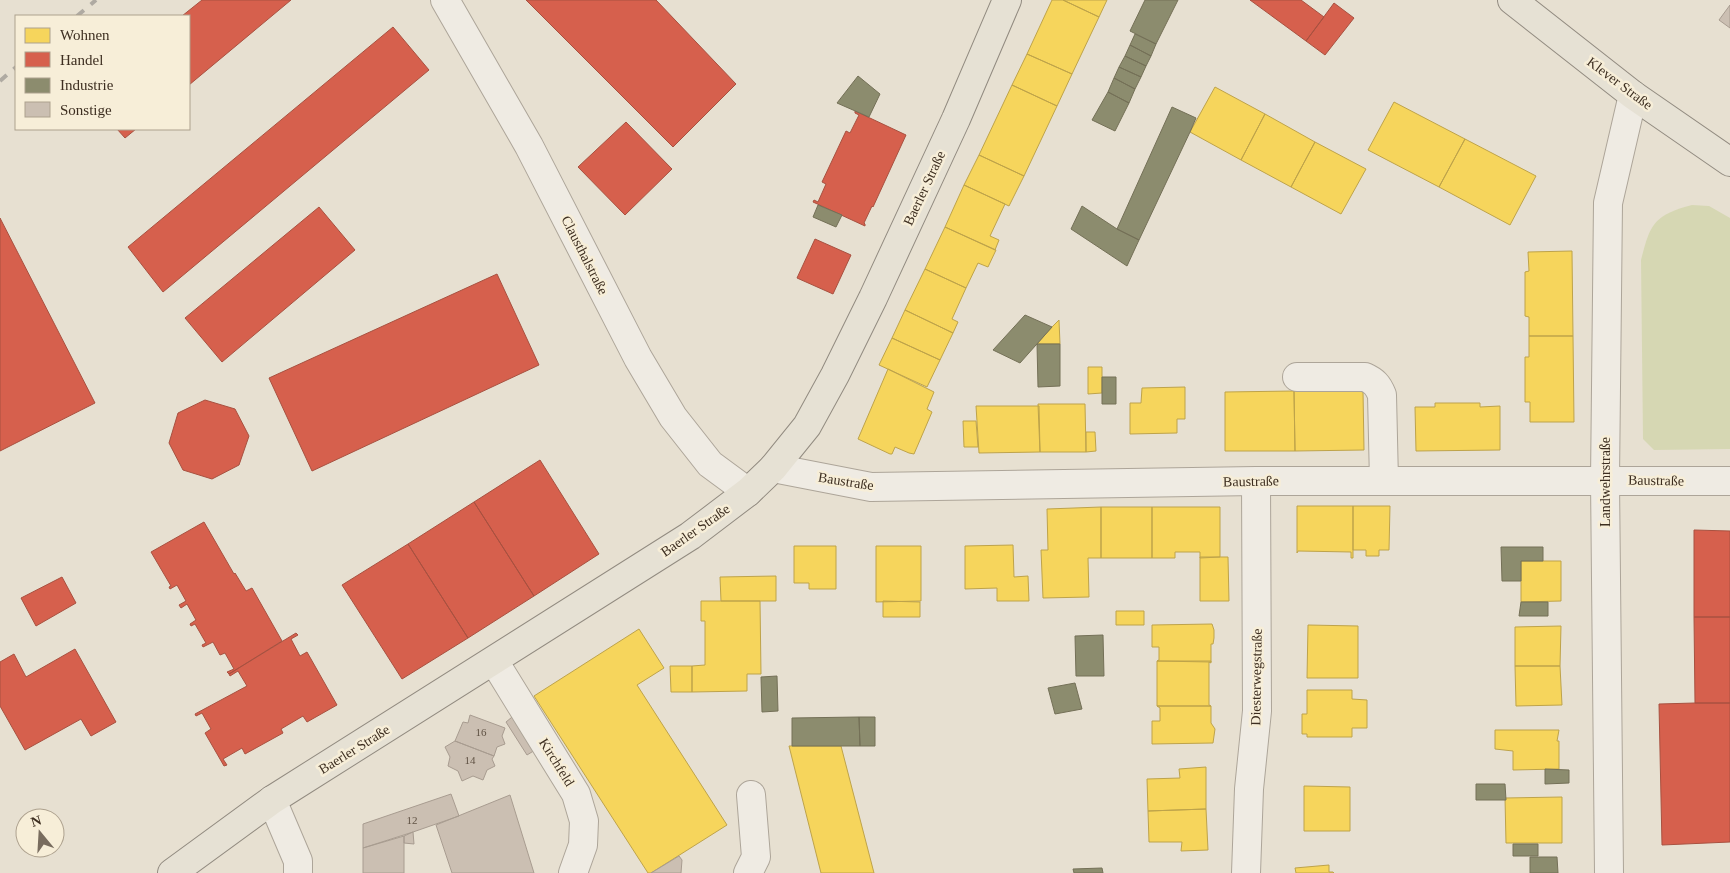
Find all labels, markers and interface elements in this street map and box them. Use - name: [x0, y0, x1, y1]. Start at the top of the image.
- legend: [15, 15, 190, 130]
- text: Wohnen: [60, 27, 110, 43]
- text: Handel: [60, 52, 103, 68]
- street label: Klever Straße: [1584, 54, 1655, 113]
- text: Industrie: [60, 77, 114, 93]
- text: Sonstige: [60, 102, 112, 118]
- street label: Baerler Straße: [901, 149, 948, 228]
- street label: Clausthalstraße: [558, 213, 611, 297]
- street label: Landwehrstraße: [1598, 437, 1613, 527]
- street label: Baustraße: [817, 470, 875, 493]
- street label: Baustraße: [1628, 473, 1684, 488]
- street label: Baustraße: [1223, 474, 1279, 489]
- street label: Baerler Straße: [658, 501, 733, 560]
- street label: Diesterwegstraße: [1248, 628, 1265, 726]
- street label: Baerler Straße: [316, 722, 392, 777]
- house number: 16: [476, 726, 487, 738]
- street label: Kirchfeld: [536, 736, 577, 789]
- house number: 14: [465, 754, 476, 766]
- north arrow: [15, 808, 65, 858]
- text: N: [29, 812, 43, 830]
- house number: 12: [407, 814, 418, 826]

